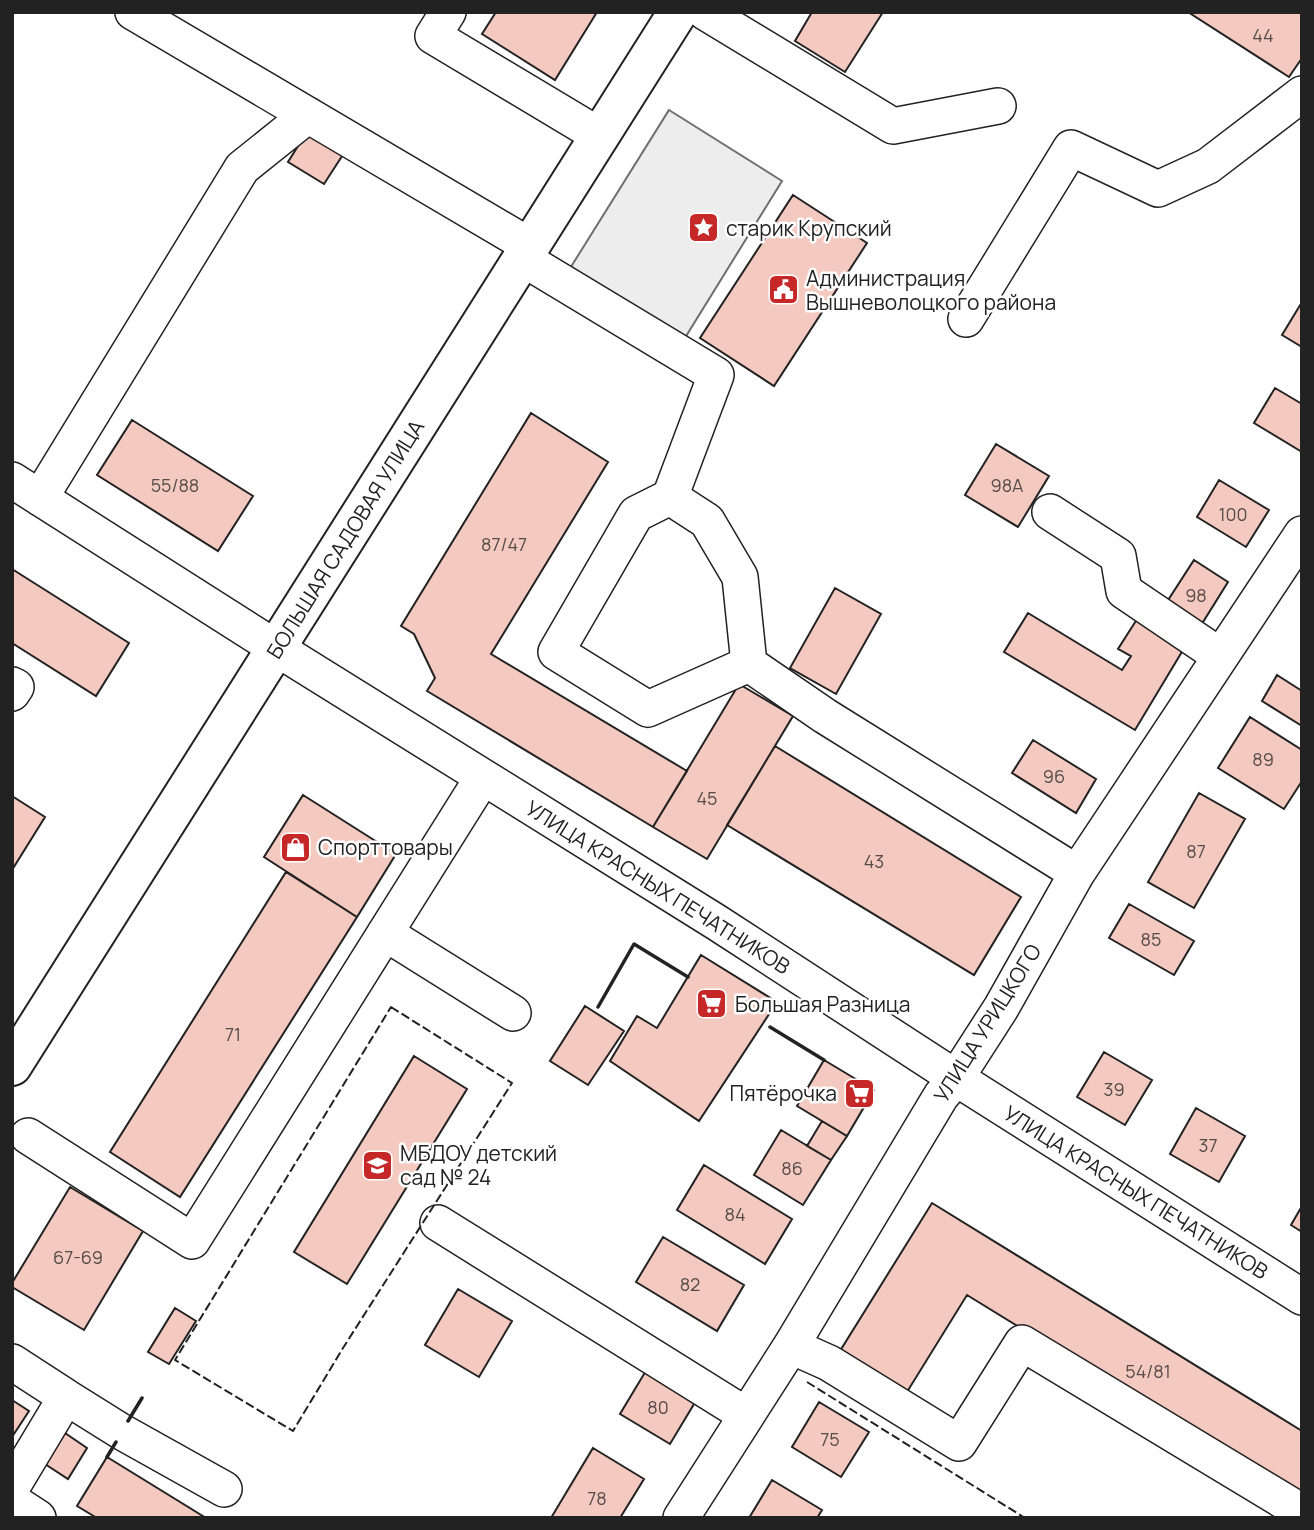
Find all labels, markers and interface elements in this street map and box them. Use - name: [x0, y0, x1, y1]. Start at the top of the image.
- house number: 44: [1252, 23, 1274, 47]
- place icon: старик Крупский: [686, 211, 720, 245]
- place label: старик Крупский: [726, 214, 892, 242]
- place label: Администрация Вышневолоцкого района: [806, 264, 1056, 316]
- public building icon: Администрация Вышневолоцкого района: [766, 273, 800, 307]
- street label: БОЛЬШАЯ САДОВАЯ УЛИЦА: [260, 414, 430, 664]
- house number: 55/88: [151, 473, 199, 497]
- house number: 98А: [990, 473, 1024, 497]
- house number: 100: [1219, 502, 1247, 526]
- house number: 87/47: [481, 532, 527, 556]
- house number: 98: [1185, 583, 1207, 607]
- house number: 89: [1252, 747, 1274, 771]
- house number: 96: [1043, 764, 1065, 788]
- house number: 45: [696, 786, 718, 810]
- street label: УЛИЦА КРАСНЫХ ПЕЧАТНИКОВ: [520, 794, 796, 980]
- shop icon: Спорттовары: [278, 830, 312, 864]
- place label: Спорттовары: [318, 833, 453, 861]
- house number: 87: [1186, 839, 1206, 863]
- house number: 43: [864, 849, 884, 873]
- house number: 85: [1141, 927, 1161, 951]
- street label: УЛИЦА УРИЦКОГО: [927, 939, 1047, 1107]
- supermarket icon: Большая Разница: [695, 987, 729, 1021]
- place label: Большая Разница: [735, 990, 910, 1018]
- house number: 71: [225, 1022, 241, 1046]
- supermarket icon: Пятёрочка: [843, 1076, 877, 1110]
- house number: 39: [1103, 1077, 1125, 1101]
- place label: Пятёрочка: [730, 1079, 837, 1107]
- street label: УЛИЦА КРАСНЫХ ПЕЧАТНИКОВ: [998, 1099, 1274, 1285]
- house number: 37: [1199, 1133, 1218, 1157]
- place label: МБДОУ детский сад № 24: [400, 1139, 557, 1191]
- school or university icon: МБДОУ детский сад № 24: [360, 1148, 394, 1182]
- house number: 86: [781, 1156, 803, 1180]
- house number: 84: [724, 1202, 746, 1226]
- house number: 67-69: [53, 1245, 103, 1269]
- house number: 82: [680, 1272, 700, 1296]
- house number: 54/81: [1125, 1359, 1171, 1383]
- house number: 80: [647, 1395, 669, 1419]
- house number: 75: [820, 1427, 840, 1451]
- house number: 78: [587, 1486, 607, 1510]

